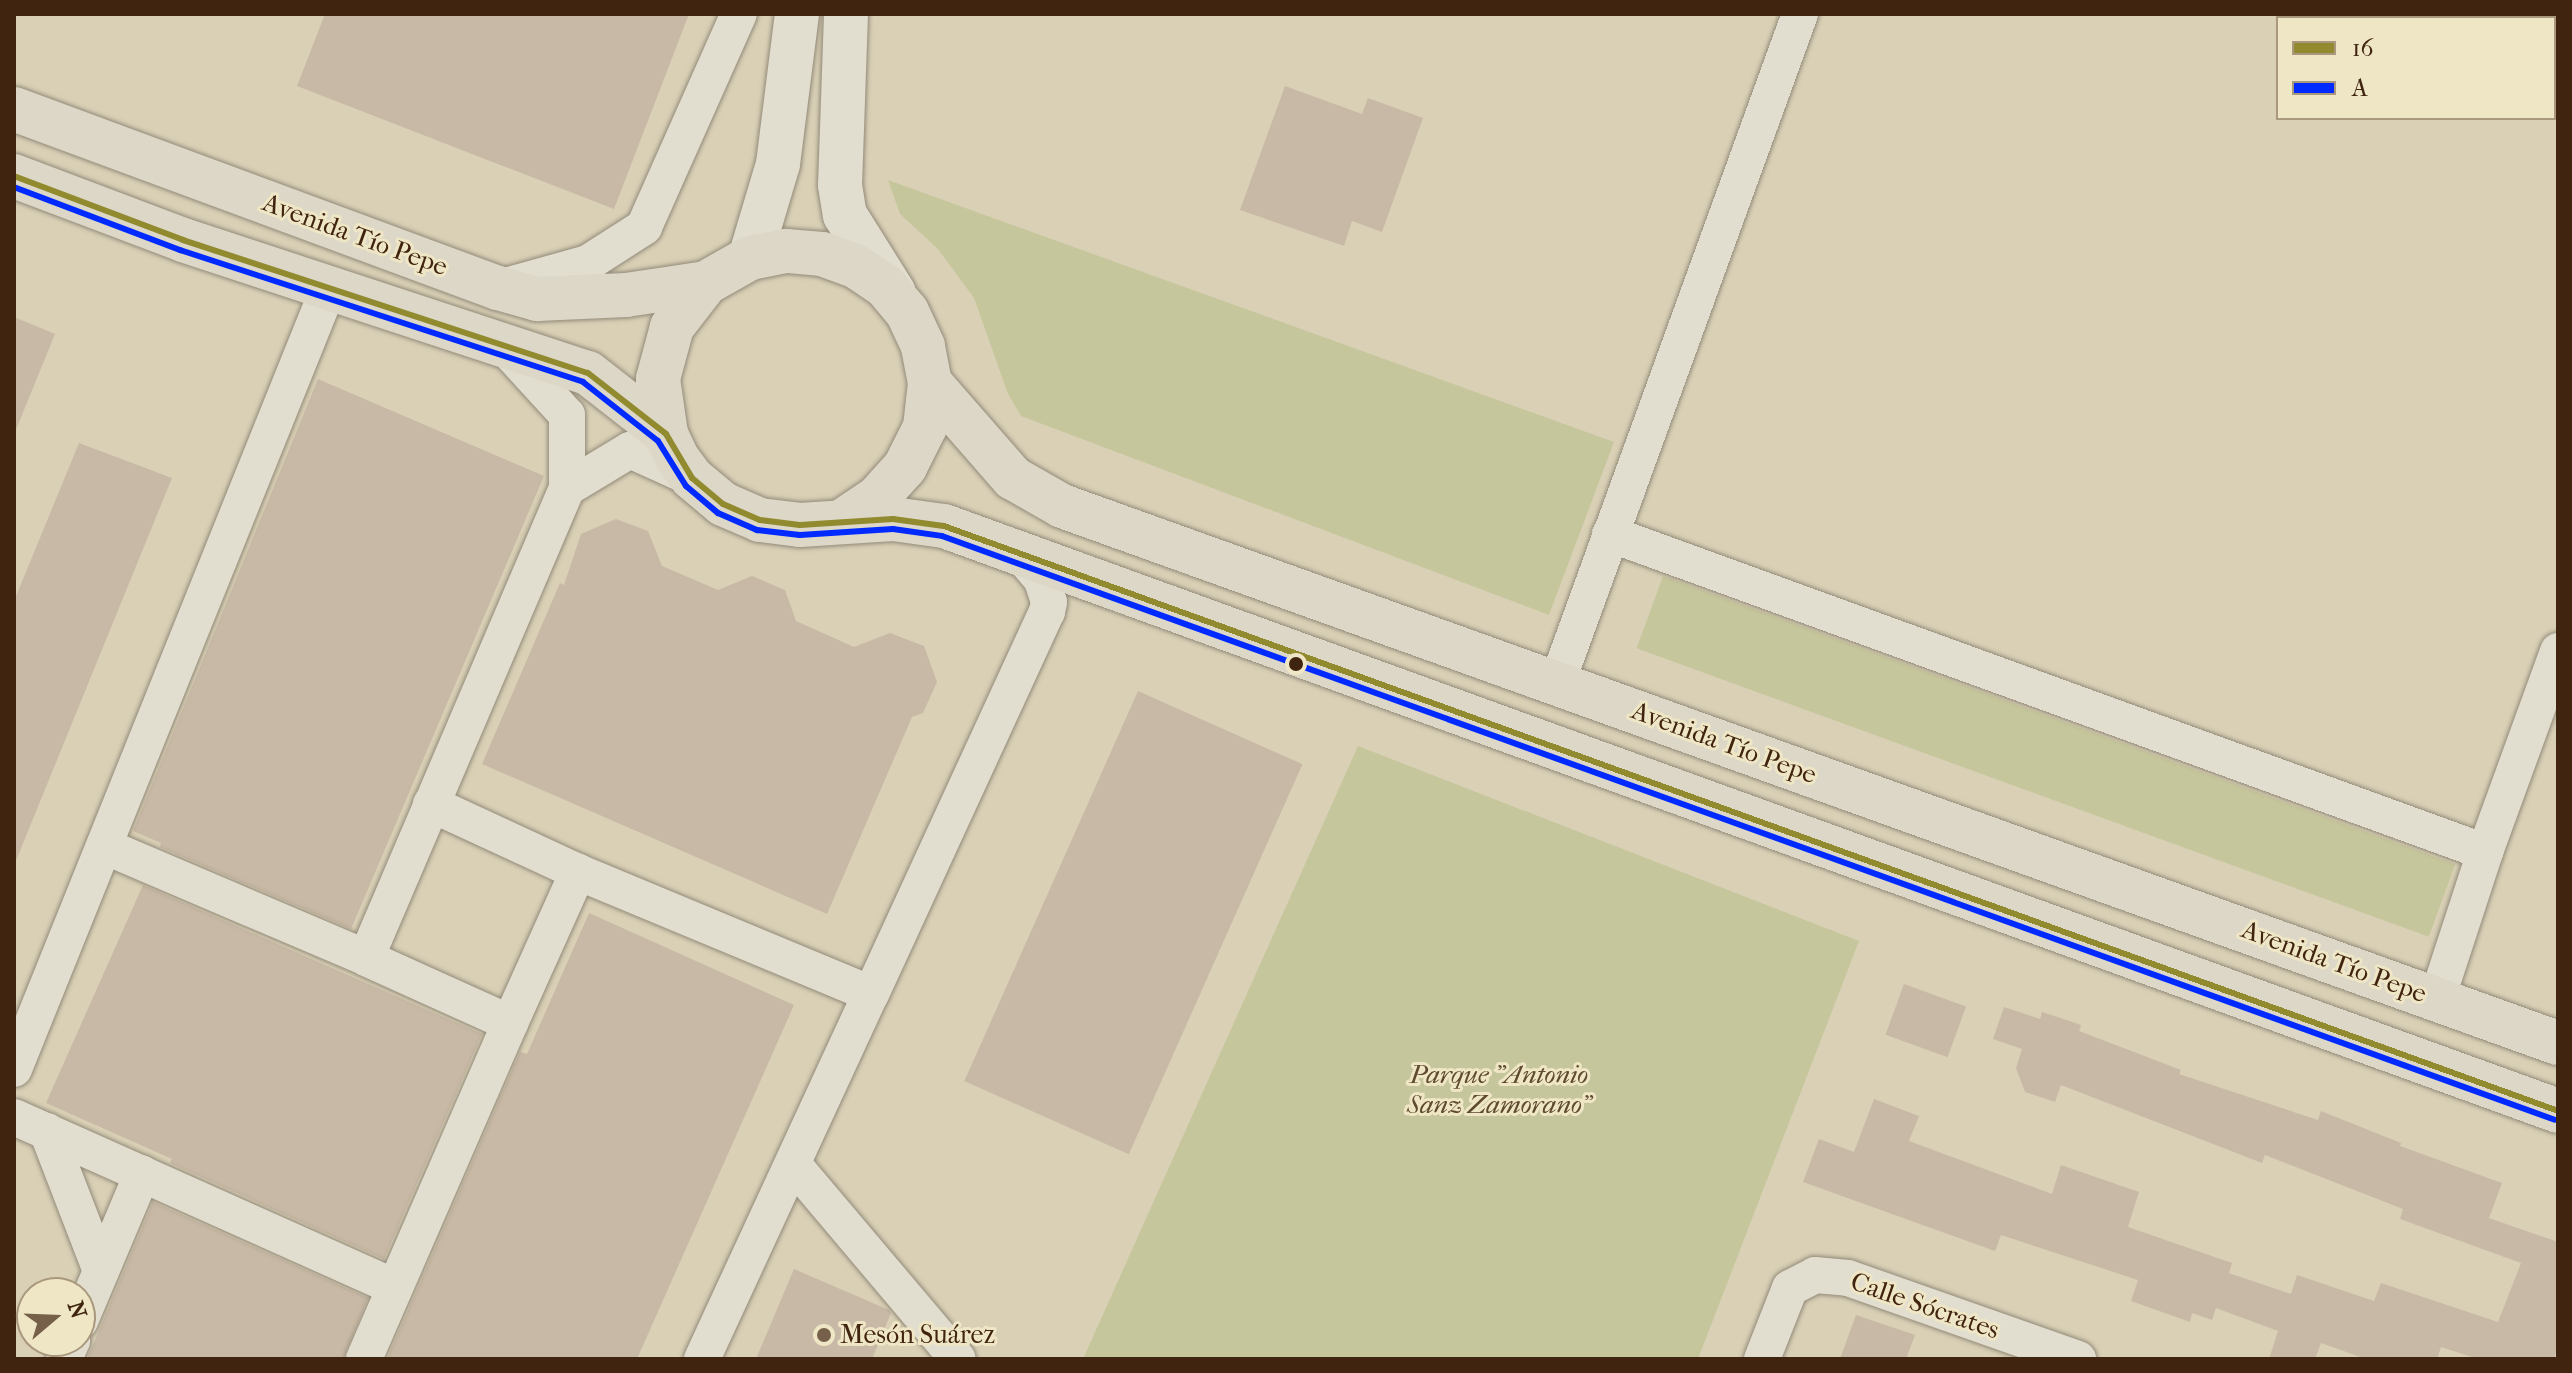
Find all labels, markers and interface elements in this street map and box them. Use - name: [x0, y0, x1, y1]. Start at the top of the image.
- legend: [2276, 16, 2556, 120]
- text: 16: [2352, 34, 2373, 62]
- text: A: [2352, 74, 2368, 102]
- street label: Avenida Tío Pepe: [258, 187, 452, 283]
- unlabelled marker: [1288, 656, 1304, 672]
- street label: Avenida Tío Pepe: [1627, 695, 1821, 791]
- street label: Avenida Tío Pepe: [2237, 914, 2431, 1010]
- park label: Parque "Antonio Sanz Zamorano": [1407, 1059, 1591, 1120]
- street label: Calle Sócrates: [1847, 1266, 2003, 1346]
- north arrow: [16, 1277, 96, 1357]
- text: N: [62, 1298, 92, 1322]
- place label: Mesón Suárez: [840, 1319, 995, 1351]
- marker: Mesón Suárez: [815, 1326, 833, 1344]

